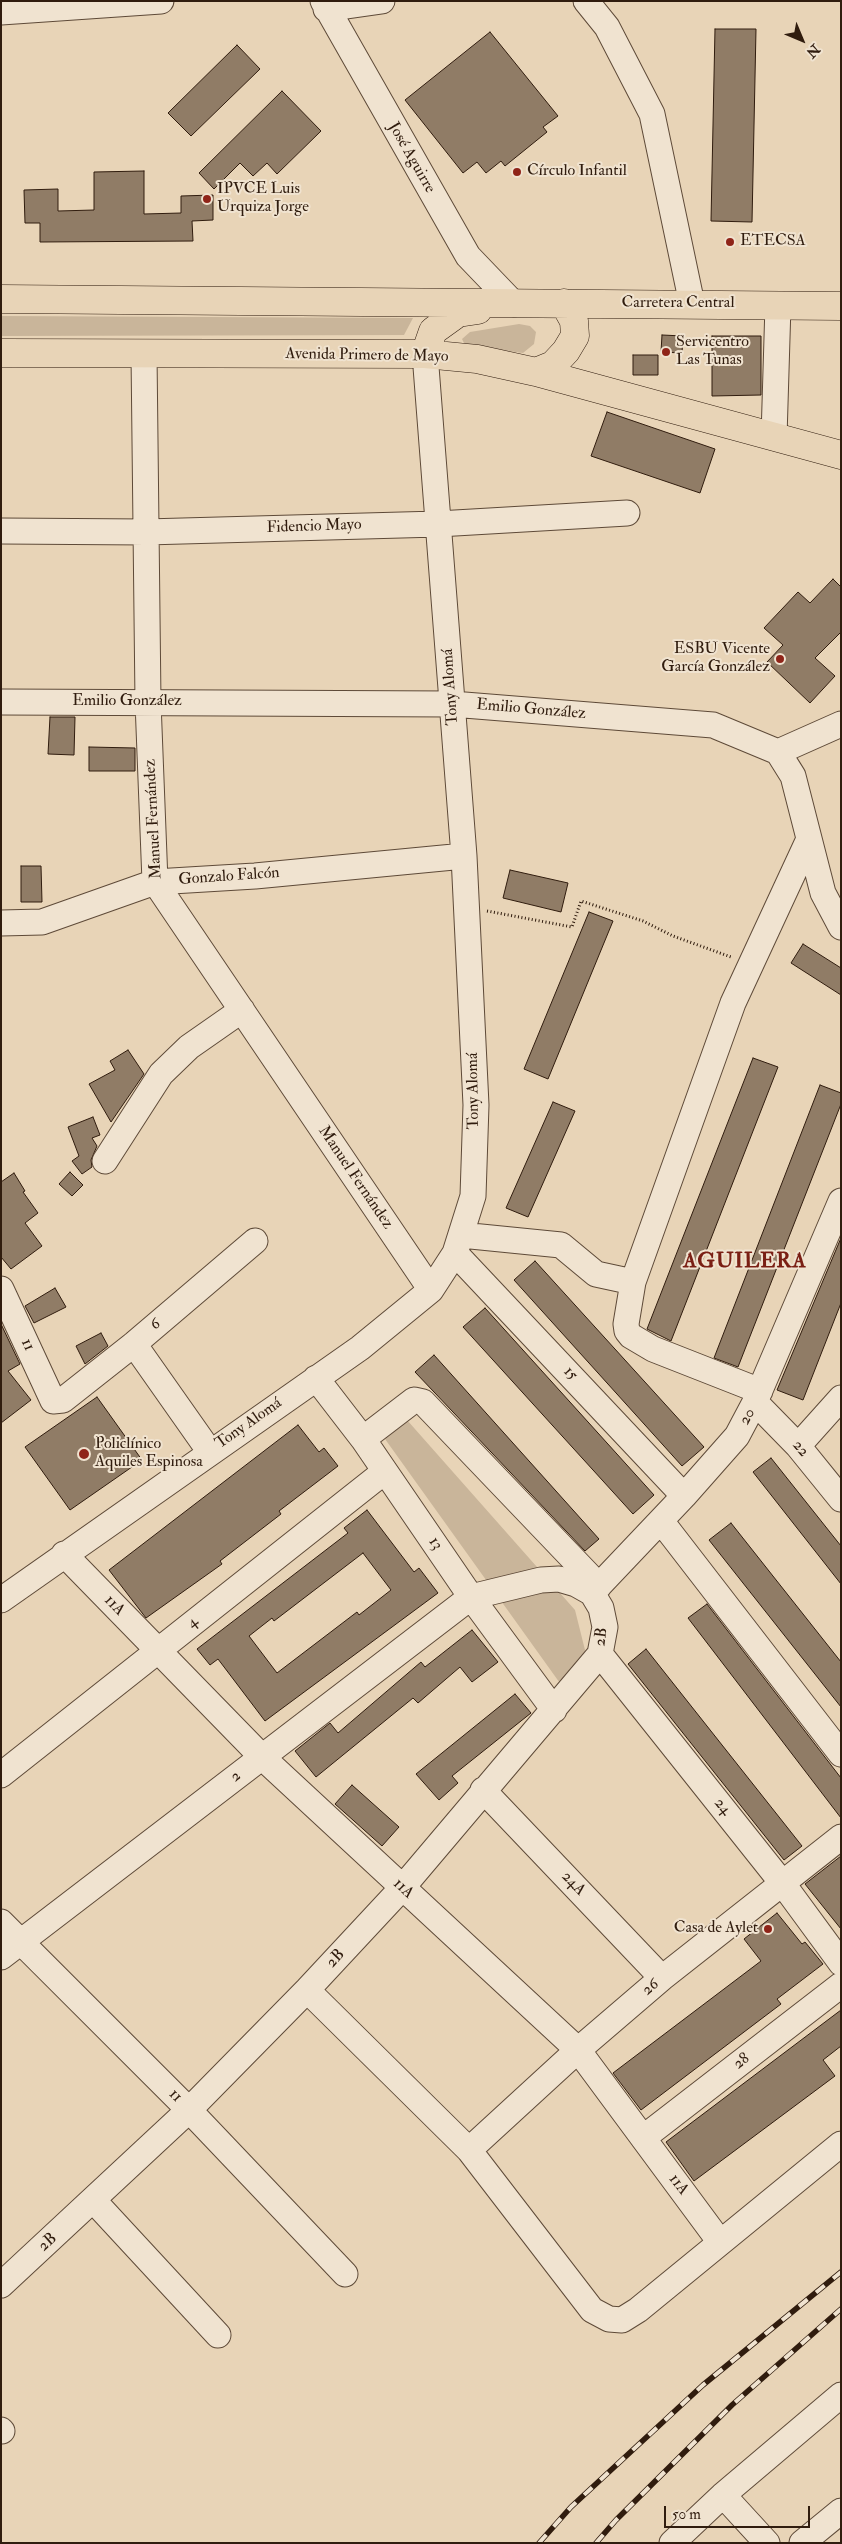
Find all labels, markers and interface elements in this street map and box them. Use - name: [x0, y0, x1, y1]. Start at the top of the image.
- north arrow: [777, 15, 827, 65]
- text: N: [803, 41, 823, 61]
- street label: José Aguirre: [383, 119, 439, 197]
- place label: Círculo Infantil: [527, 162, 627, 182]
- marker: Círculo Infantil: [511, 166, 523, 178]
- place label: IPVCE Luis Urquiza Jorge: [217, 180, 309, 218]
- marker: IPVCE Luis Urquiza Jorge: [201, 193, 213, 205]
- place label: ETECSA: [740, 232, 806, 252]
- marker: ETECSA: [724, 236, 736, 248]
- street label: Carretera Central: [622, 294, 734, 314]
- place label: Servicentro Las Tunas: [676, 333, 749, 371]
- street label: Avenida Primero de Mayo: [285, 345, 449, 367]
- marker: Servicentro Las Tunas: [660, 346, 672, 358]
- street label: Fidencio Mayo: [266, 516, 362, 538]
- place label: ESBU Vicente García González: [661, 640, 770, 678]
- street label: Tony Alomá: [439, 648, 463, 726]
- marker: ESBU Vicente García González: [774, 653, 786, 665]
- street label: Emilio González: [72, 692, 182, 712]
- street label: Emilio González: [476, 696, 586, 724]
- street label: Manuel Fernández: [141, 758, 167, 880]
- street label: Gonzalo Falcón: [178, 864, 280, 890]
- street label: Tony Alomá: [464, 1052, 484, 1130]
- street label: Manuel Fernández: [313, 1123, 397, 1233]
- district label: AGUILERA: [682, 1249, 808, 1275]
- street label: 6: [147, 1315, 165, 1335]
- street label: 11: [16, 1336, 38, 1354]
- street label: 15: [559, 1363, 581, 1385]
- street label: Tony Alomá: [212, 1394, 286, 1454]
- street label: 20: [736, 1405, 760, 1429]
- place label: Policlínico Aquiles Espinosa: [95, 1435, 203, 1473]
- street label: 22: [787, 1437, 813, 1461]
- marker: Policlínico Aquiles Espinosa: [77, 1447, 91, 1461]
- street label: 13: [424, 1534, 446, 1554]
- street label: 11A: [100, 1592, 128, 1620]
- street label: 4: [184, 1613, 202, 1633]
- street label: 2B: [591, 1627, 613, 1647]
- street label: 2: [227, 1767, 245, 1787]
- street label: 24: [709, 1794, 735, 1820]
- street label: 24A: [557, 1868, 589, 1900]
- street label: 11A: [389, 1875, 417, 1903]
- place label: Casa de Aylet: [674, 1919, 758, 1939]
- marker: Casa de Aylet: [762, 1923, 774, 1935]
- street label: 2B: [323, 1946, 349, 1972]
- street label: 26: [639, 1975, 663, 2001]
- street label: 28: [730, 2050, 754, 2074]
- street label: 11: [164, 2085, 186, 2107]
- street label: 11A: [664, 2171, 692, 2199]
- street label: 2B: [35, 2230, 61, 2256]
- scale bar: [667, 2496, 813, 2528]
- text: 50 m: [672, 2505, 701, 2524]

